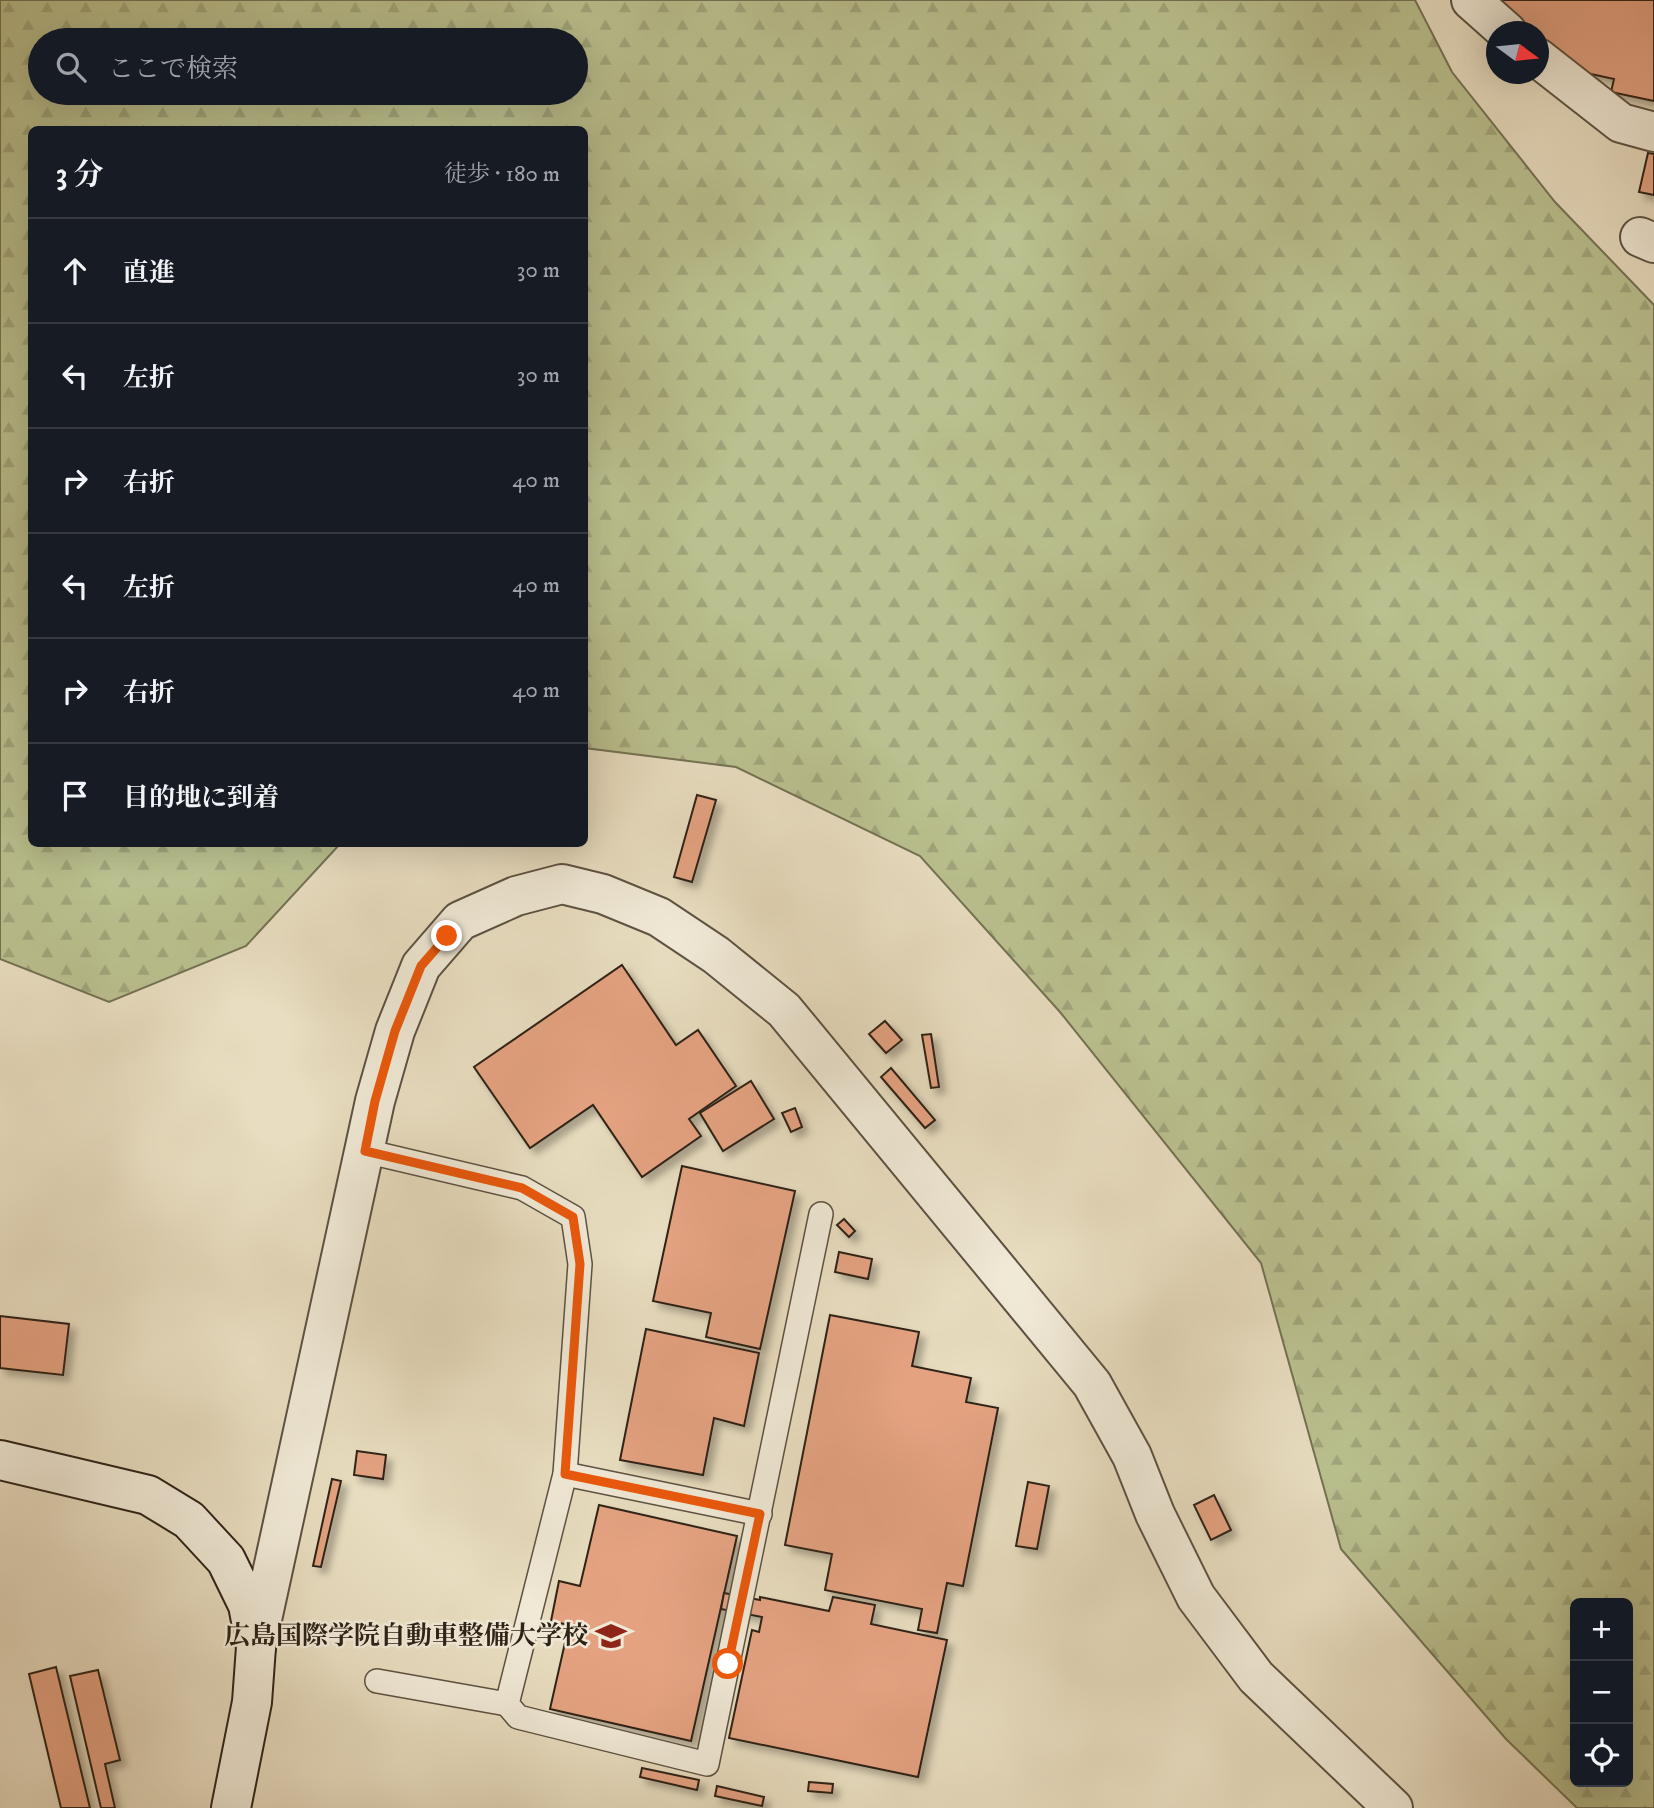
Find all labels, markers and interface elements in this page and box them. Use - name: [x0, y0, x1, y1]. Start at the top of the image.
- north arrow: [1486, 21, 1549, 84]
- search box: [28, 28, 588, 105]
- icon: search: [52, 48, 90, 86]
- text: ここで検索: [108, 53, 238, 86]
- text: 3 分: [56, 157, 104, 194]
- text: 徒歩 · 180 m: [444, 160, 560, 189]
- icon: ahead: [56, 252, 94, 290]
- text: 30 m: [517, 256, 560, 285]
- text: 直進: [123, 257, 175, 290]
- icon: left: [56, 357, 94, 395]
- text: 30 m: [517, 361, 560, 390]
- text: 左折: [123, 362, 175, 395]
- icon: right: [56, 462, 94, 500]
- text: 40 m: [512, 466, 560, 495]
- text: 右折: [123, 467, 175, 500]
- icon: left: [56, 567, 94, 605]
- text: 40 m: [512, 571, 560, 600]
- text: 左折: [123, 572, 175, 605]
- icon: right: [56, 672, 94, 710]
- text: 40 m: [512, 676, 560, 705]
- text: 右折: [123, 677, 175, 710]
- icon: arrive: [56, 777, 94, 815]
- text: 目的地に到着: [123, 782, 279, 815]
- route end: [431, 920, 462, 951]
- map controls: [1570, 1598, 1633, 1787]
- button: +: [1570, 1598, 1633, 1661]
- school or university icon: 広島国際学院自動車整備大学校: [594, 1619, 628, 1653]
- place label: 広島国際学院自動車整備大学校: [224, 1620, 588, 1653]
- route start: [712, 1648, 743, 1679]
- button: −: [1570, 1661, 1633, 1724]
- button: locate: [1570, 1724, 1633, 1787]

